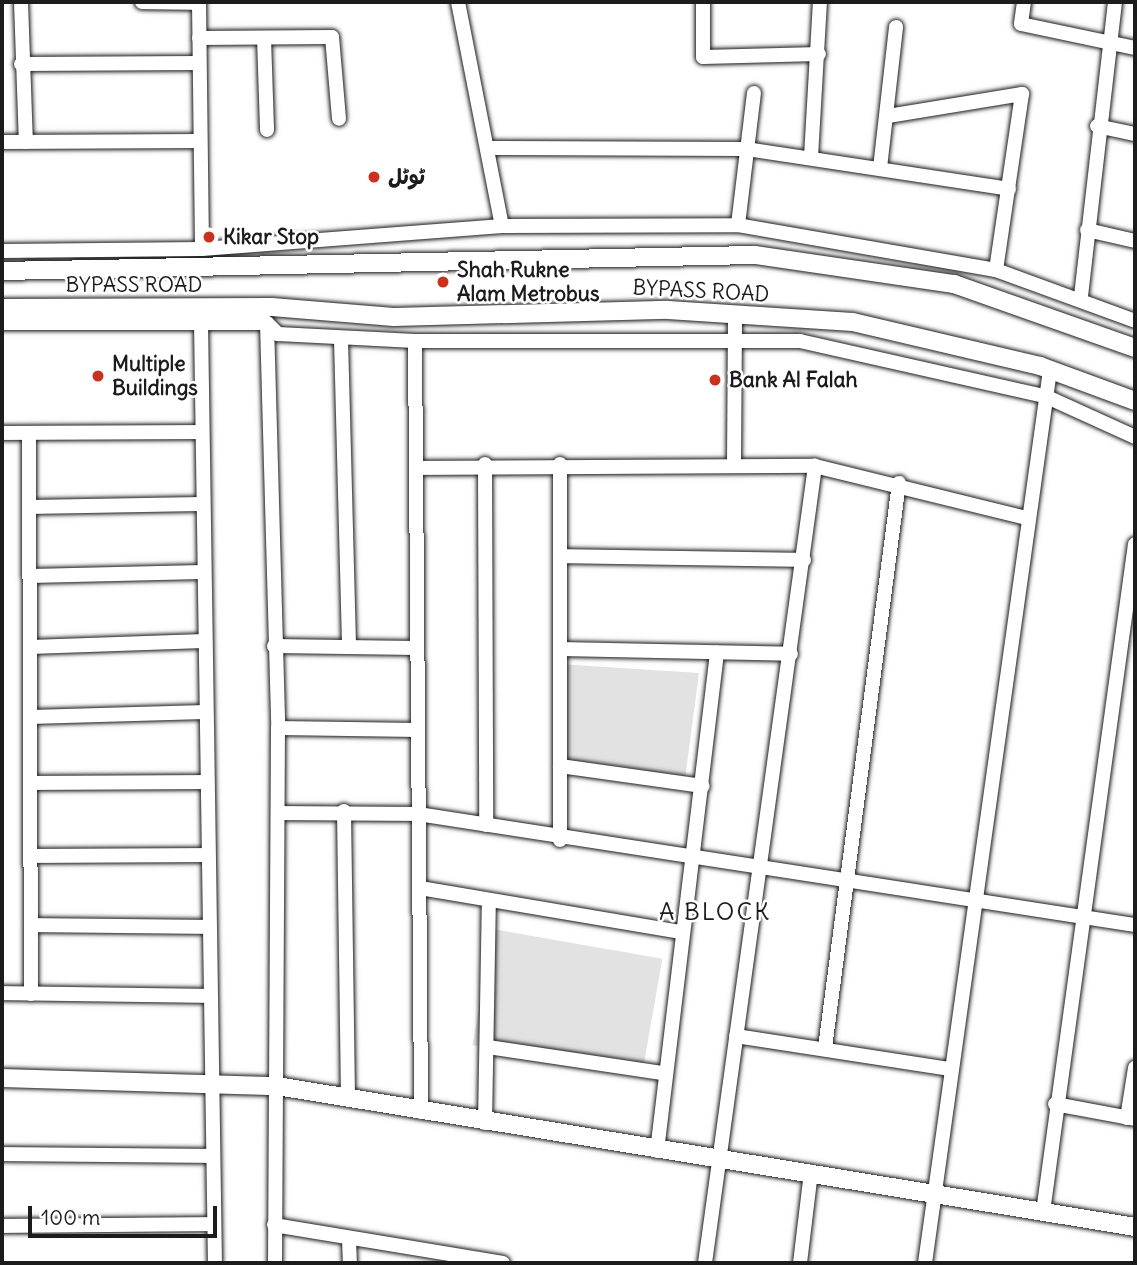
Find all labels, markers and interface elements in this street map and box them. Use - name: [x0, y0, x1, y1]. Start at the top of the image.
- place label: ٹوٹل: [388, 164, 425, 190]
- marker: ٹوٹل: [366, 169, 382, 185]
- place label: Kikar Stop: [223, 224, 319, 250]
- marker: Kikar Stop: [201, 229, 217, 245]
- place label: Shah Rukne Alam Metrobus: [457, 257, 599, 307]
- street label: BYPASS ROAD: [66, 272, 202, 298]
- marker: Shah Rukne Alam Metrobus: [435, 274, 451, 290]
- street label: BYPASS ROAD: [632, 275, 770, 307]
- place label: Multiple Buildings: [112, 351, 198, 401]
- place label: Bank Al Falah: [729, 367, 857, 393]
- marker: Multiple Buildings: [90, 368, 106, 384]
- marker: Bank Al Falah: [707, 372, 723, 388]
- district label: A BLOCK: [660, 898, 770, 926]
- scale bar: [32, 1192, 220, 1236]
- text: 100 m: [41, 1204, 100, 1231]

